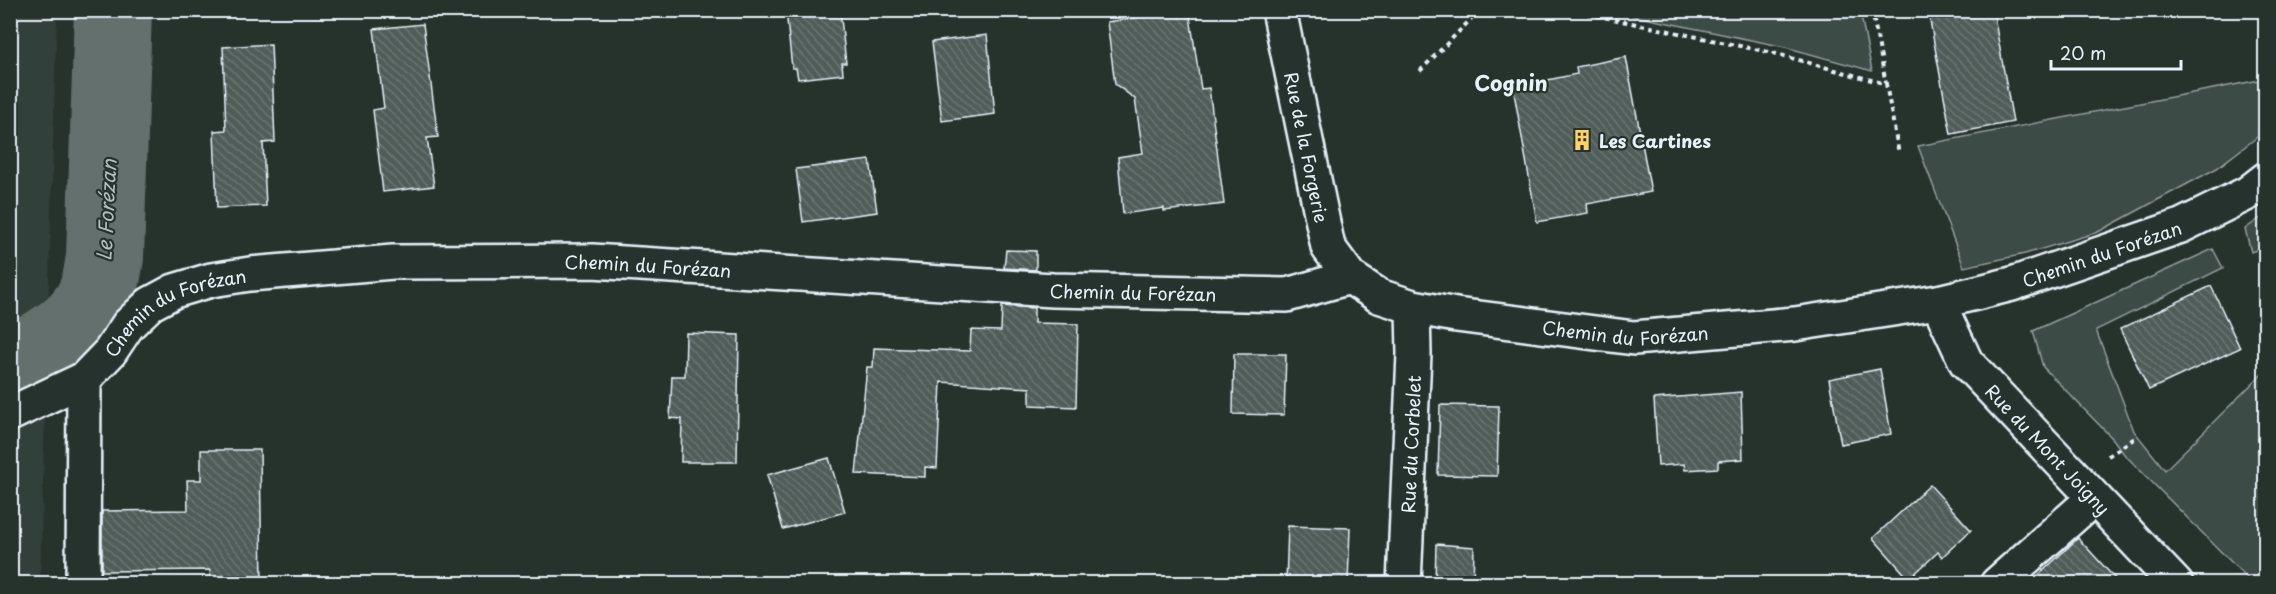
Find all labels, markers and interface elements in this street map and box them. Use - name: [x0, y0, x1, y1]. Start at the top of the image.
- scale bar: [2051, 33, 2182, 71]
- text: 20 m: [2060, 39, 2106, 66]
- district label: Cognin: [1474, 66, 1548, 98]
- street label: Rue de la Forgerie: [1279, 69, 1336, 225]
- place label: Les Cartines: [1599, 127, 1711, 154]
- building icon: Les Cartines: [1570, 128, 1594, 152]
- water label: Le Forézan: [88, 158, 124, 262]
- street label: Chemin du Forézan: [2018, 213, 2185, 293]
- street label: Chemin du Forézan: [564, 247, 732, 283]
- street label: Chemin du Forézan: [97, 261, 248, 362]
- street label: Chemin du Forézan: [1049, 276, 1217, 307]
- street label: Chemin du Forézan: [1541, 313, 1709, 351]
- street label: Rue du Corbelet: [1394, 375, 1427, 514]
- street label: Rue du Mont Joigny: [1980, 378, 2117, 520]

